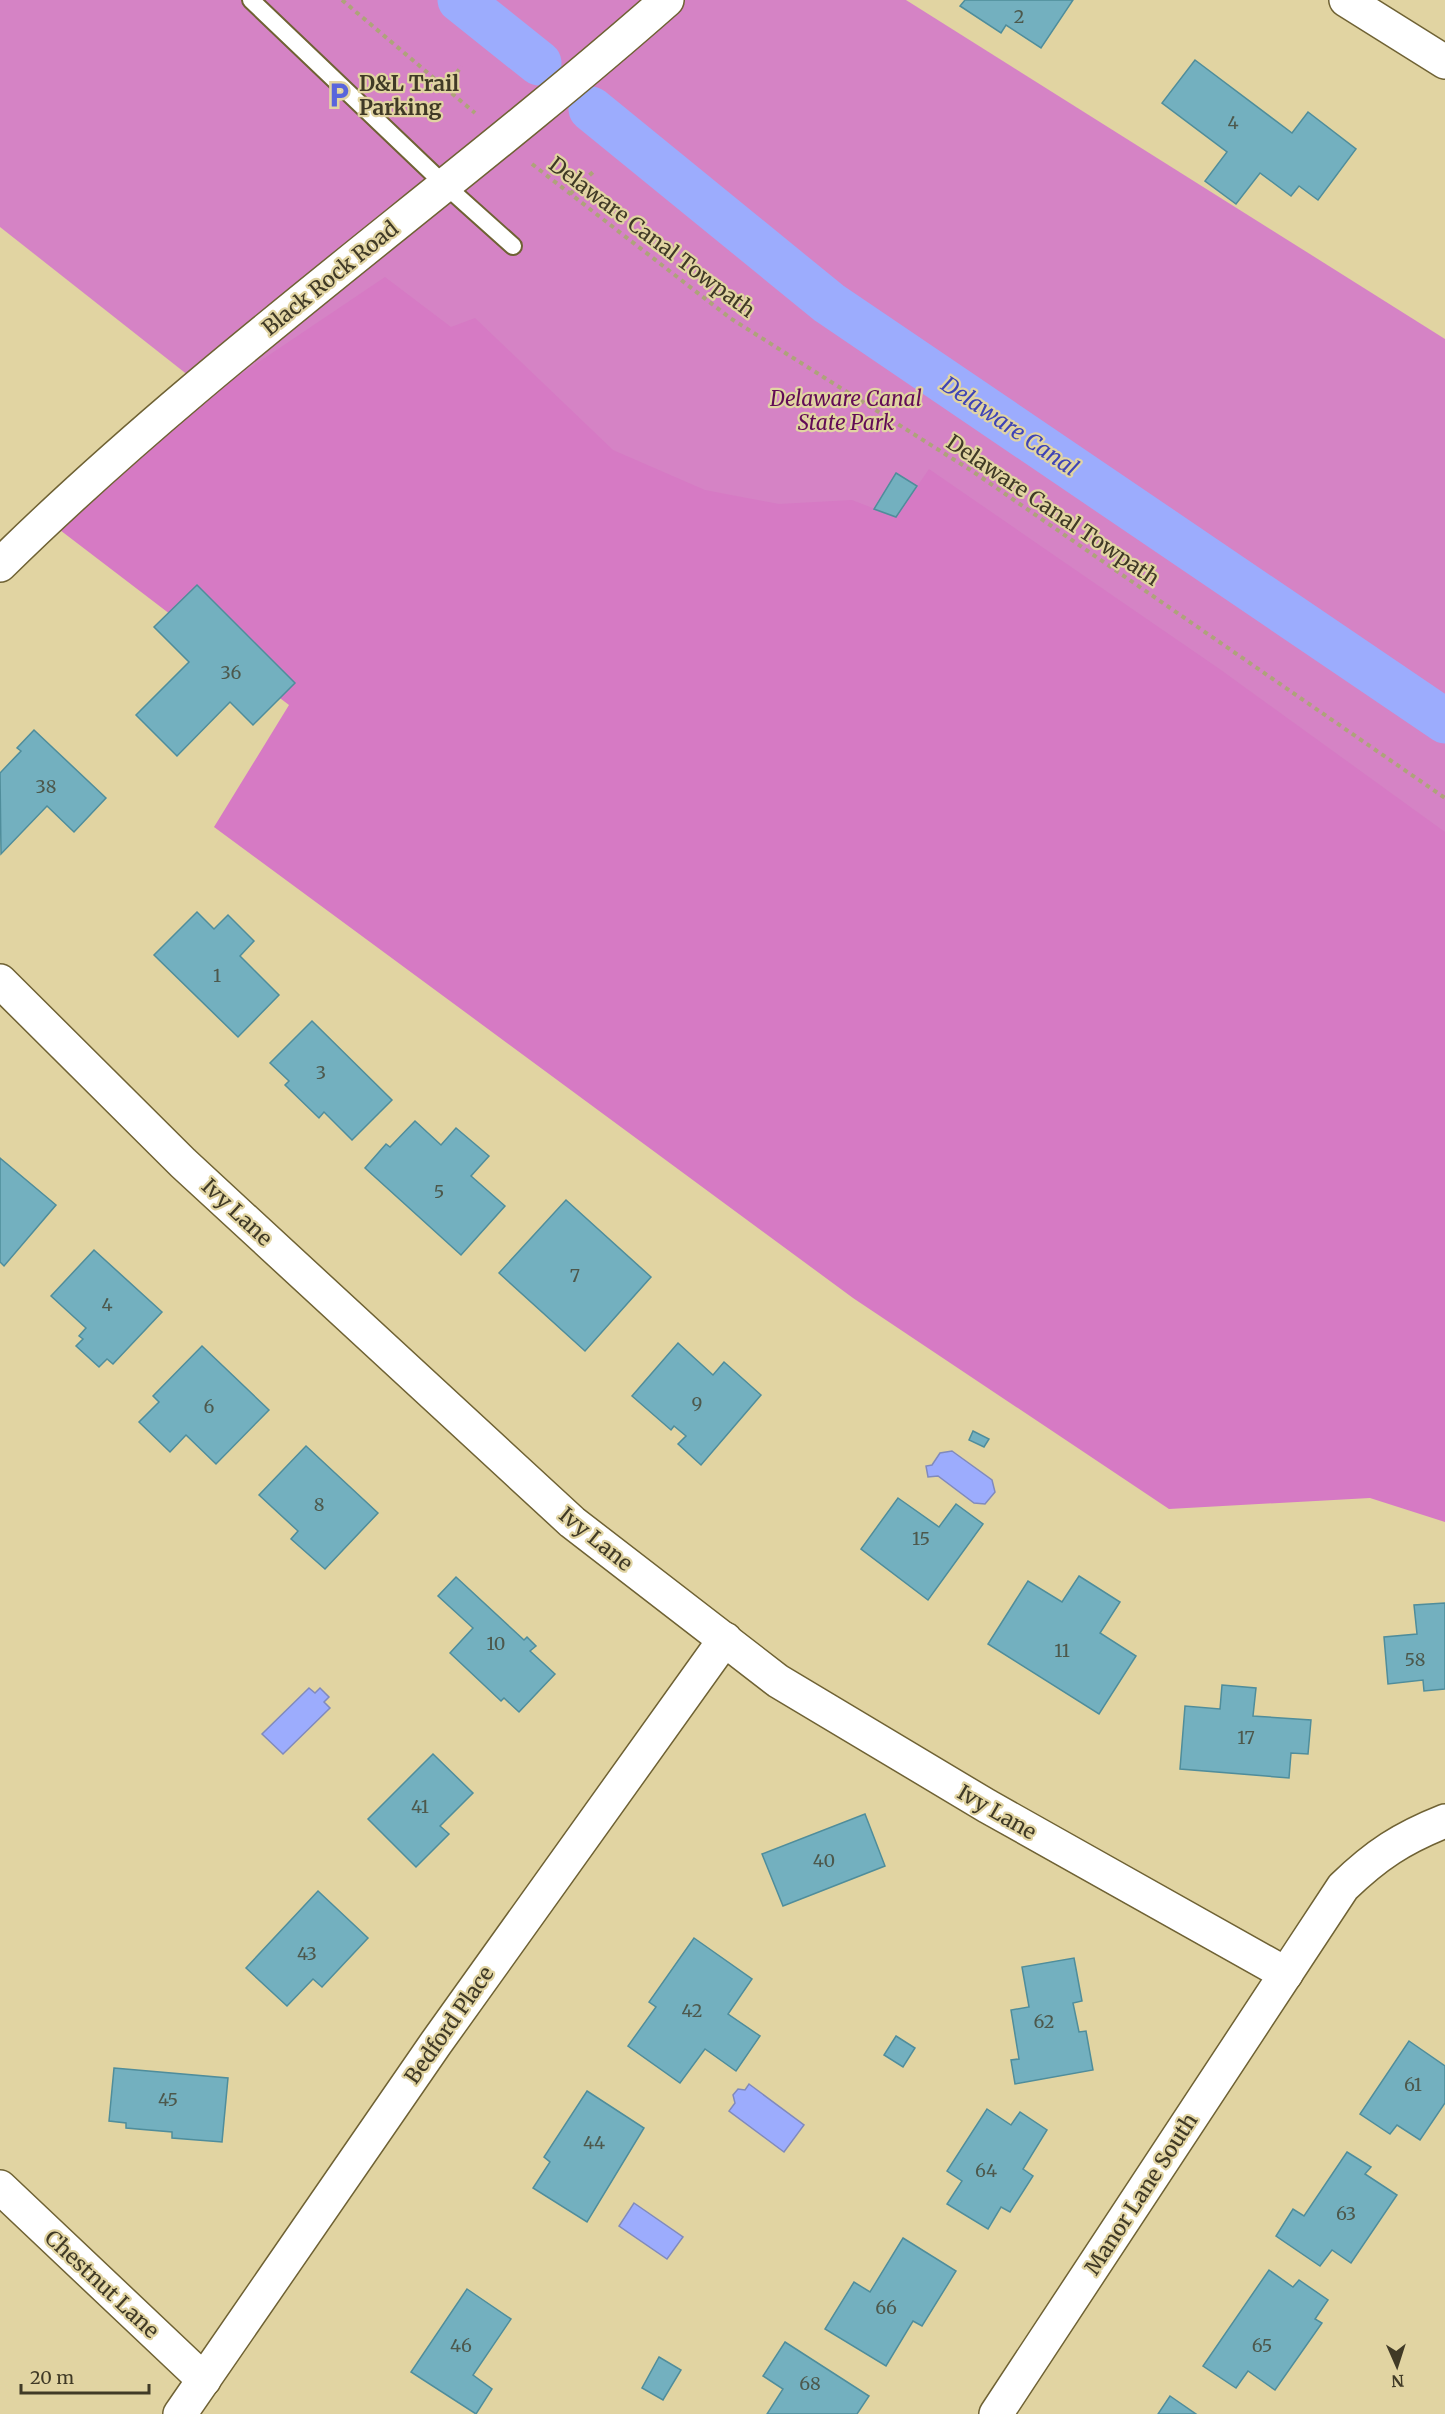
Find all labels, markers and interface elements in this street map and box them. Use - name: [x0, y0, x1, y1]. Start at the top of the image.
- house number: 2: [1014, 5, 1024, 28]
- place label: D&L Trail Parking: [359, 70, 459, 121]
- parking icon: D&L Trail Parking: [324, 80, 354, 110]
- house number: 4: [1227, 111, 1239, 134]
- street label: Delaware Canal Towpath: [544, 151, 760, 323]
- street label: Black Rock Road: [257, 215, 404, 341]
- water label: Delaware Canal: [935, 369, 1084, 482]
- park label: Delaware Canal State Park: [769, 385, 922, 436]
- street label: Delaware Canal Towpath: [941, 429, 1165, 591]
- house number: 36: [221, 661, 242, 684]
- house number: 38: [36, 775, 56, 798]
- house number: 1: [213, 964, 221, 987]
- house number: 3: [316, 1061, 326, 1084]
- street label: Ivy Lane: [196, 1173, 278, 1252]
- house number: 5: [434, 1180, 444, 1203]
- house number: 7: [570, 1264, 580, 1287]
- house number: 4: [101, 1293, 113, 1316]
- house number: 9: [692, 1392, 702, 1415]
- house number: 6: [204, 1395, 215, 1418]
- house number: 8: [314, 1493, 324, 1516]
- street label: Ivy Lane: [554, 1501, 638, 1577]
- house number: 15: [912, 1527, 930, 1550]
- house number: 10: [487, 1632, 505, 1655]
- house number: 11: [1054, 1639, 1070, 1662]
- house number: 58: [1405, 1648, 1425, 1671]
- house number: 17: [1237, 1726, 1255, 1749]
- street label: Ivy Lane: [953, 1779, 1041, 1845]
- house number: 41: [411, 1795, 429, 1818]
- house number: 40: [813, 1849, 835, 1872]
- house number: 43: [297, 1942, 317, 1965]
- street label: Bedford Place: [399, 1961, 499, 2089]
- house number: 42: [682, 1999, 702, 2022]
- house number: 62: [1034, 2010, 1054, 2033]
- house number: 61: [1404, 2073, 1422, 2096]
- house number: 45: [158, 2088, 178, 2111]
- street label: Manor Lane South: [1079, 2108, 1203, 2280]
- house number: 44: [583, 2131, 605, 2154]
- house number: 64: [975, 2159, 997, 2182]
- house number: 63: [1336, 2202, 1356, 2225]
- street label: Chestnut Lane: [39, 2224, 165, 2344]
- house number: 66: [875, 2296, 897, 2319]
- house number: 46: [450, 2334, 472, 2357]
- house number: 65: [1252, 2334, 1272, 2357]
- north arrow: [1367, 2336, 1427, 2396]
- scale bar: [21, 2357, 148, 2395]
- text: 20 m: [30, 2366, 74, 2389]
- text: N: [1391, 2371, 1405, 2391]
- house number: 68: [799, 2372, 821, 2395]

